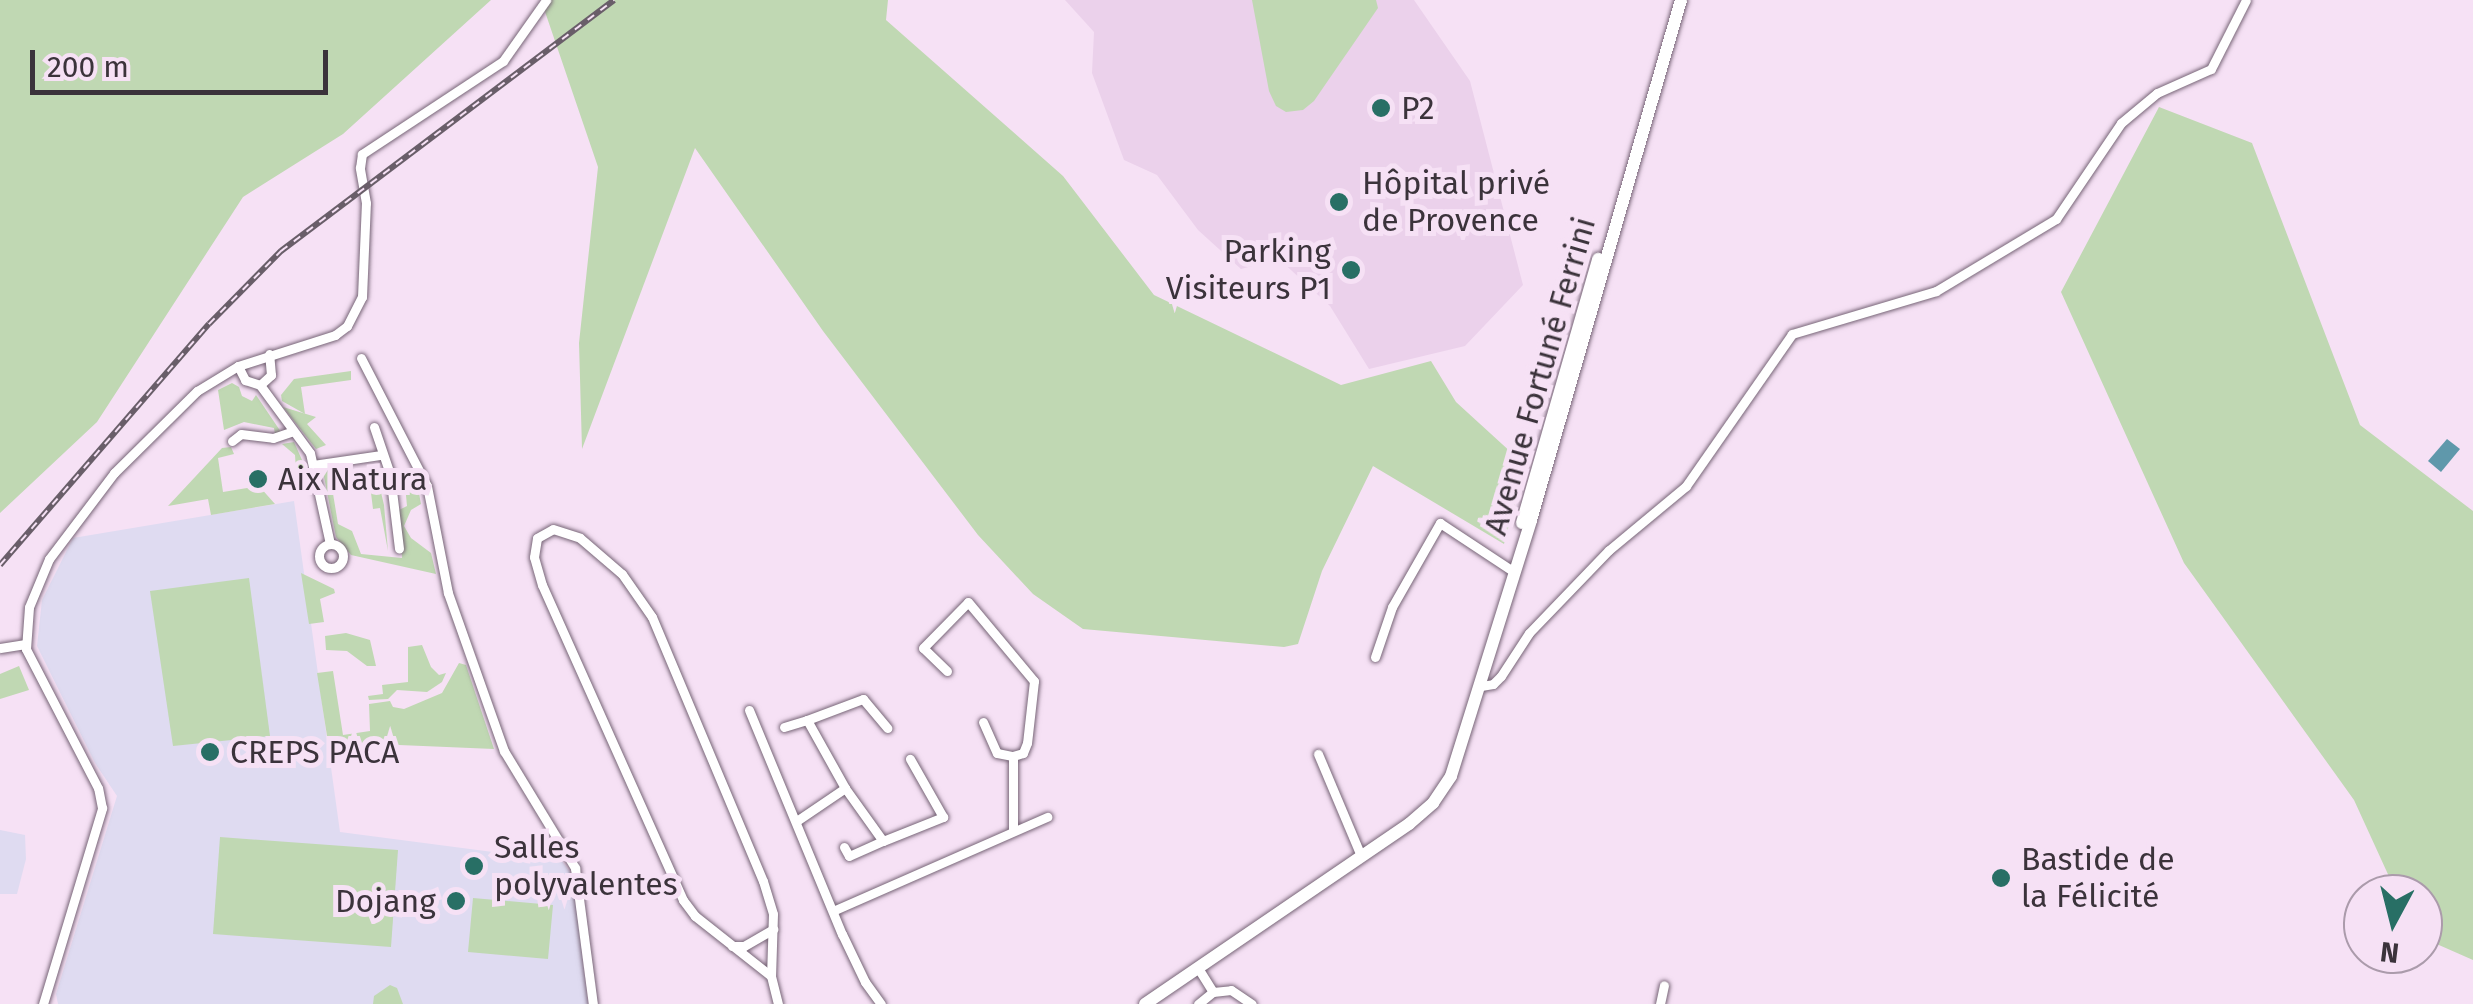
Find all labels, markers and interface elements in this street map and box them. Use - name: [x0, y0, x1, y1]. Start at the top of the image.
- scale bar: [35, 30, 332, 92]
- text: 200 m: [47, 49, 129, 85]
- place label: P2: [1401, 89, 1435, 127]
- marker: P2: [1370, 97, 1392, 119]
- place label: Hôpital privé de Provence: [1362, 165, 1550, 240]
- marker: Hôpital privé de Provence: [1326, 189, 1352, 215]
- street label: Avenue Fortuné Ferrini: [1476, 213, 1604, 539]
- place label: Parking Visiteurs P1: [1166, 233, 1331, 308]
- marker: Parking Visiteurs P1: [1340, 259, 1362, 281]
- place label: Aix Natura: [278, 460, 427, 498]
- marker: Aix Natura: [247, 468, 269, 490]
- place label: CREPS PACA: [230, 733, 399, 771]
- marker: CREPS PACA: [199, 741, 221, 763]
- place label: Salles polyvalentes: [494, 829, 678, 904]
- place label: Bastide de la Félicité: [2021, 841, 2175, 916]
- marker: Salles polyvalentes: [463, 855, 485, 877]
- marker: Bastide de la Félicité: [1990, 867, 2012, 889]
- north arrow: [2343, 874, 2443, 974]
- place label: Dojang: [335, 882, 436, 920]
- marker: Dojang: [445, 890, 467, 912]
- text: N: [2378, 935, 2401, 970]

